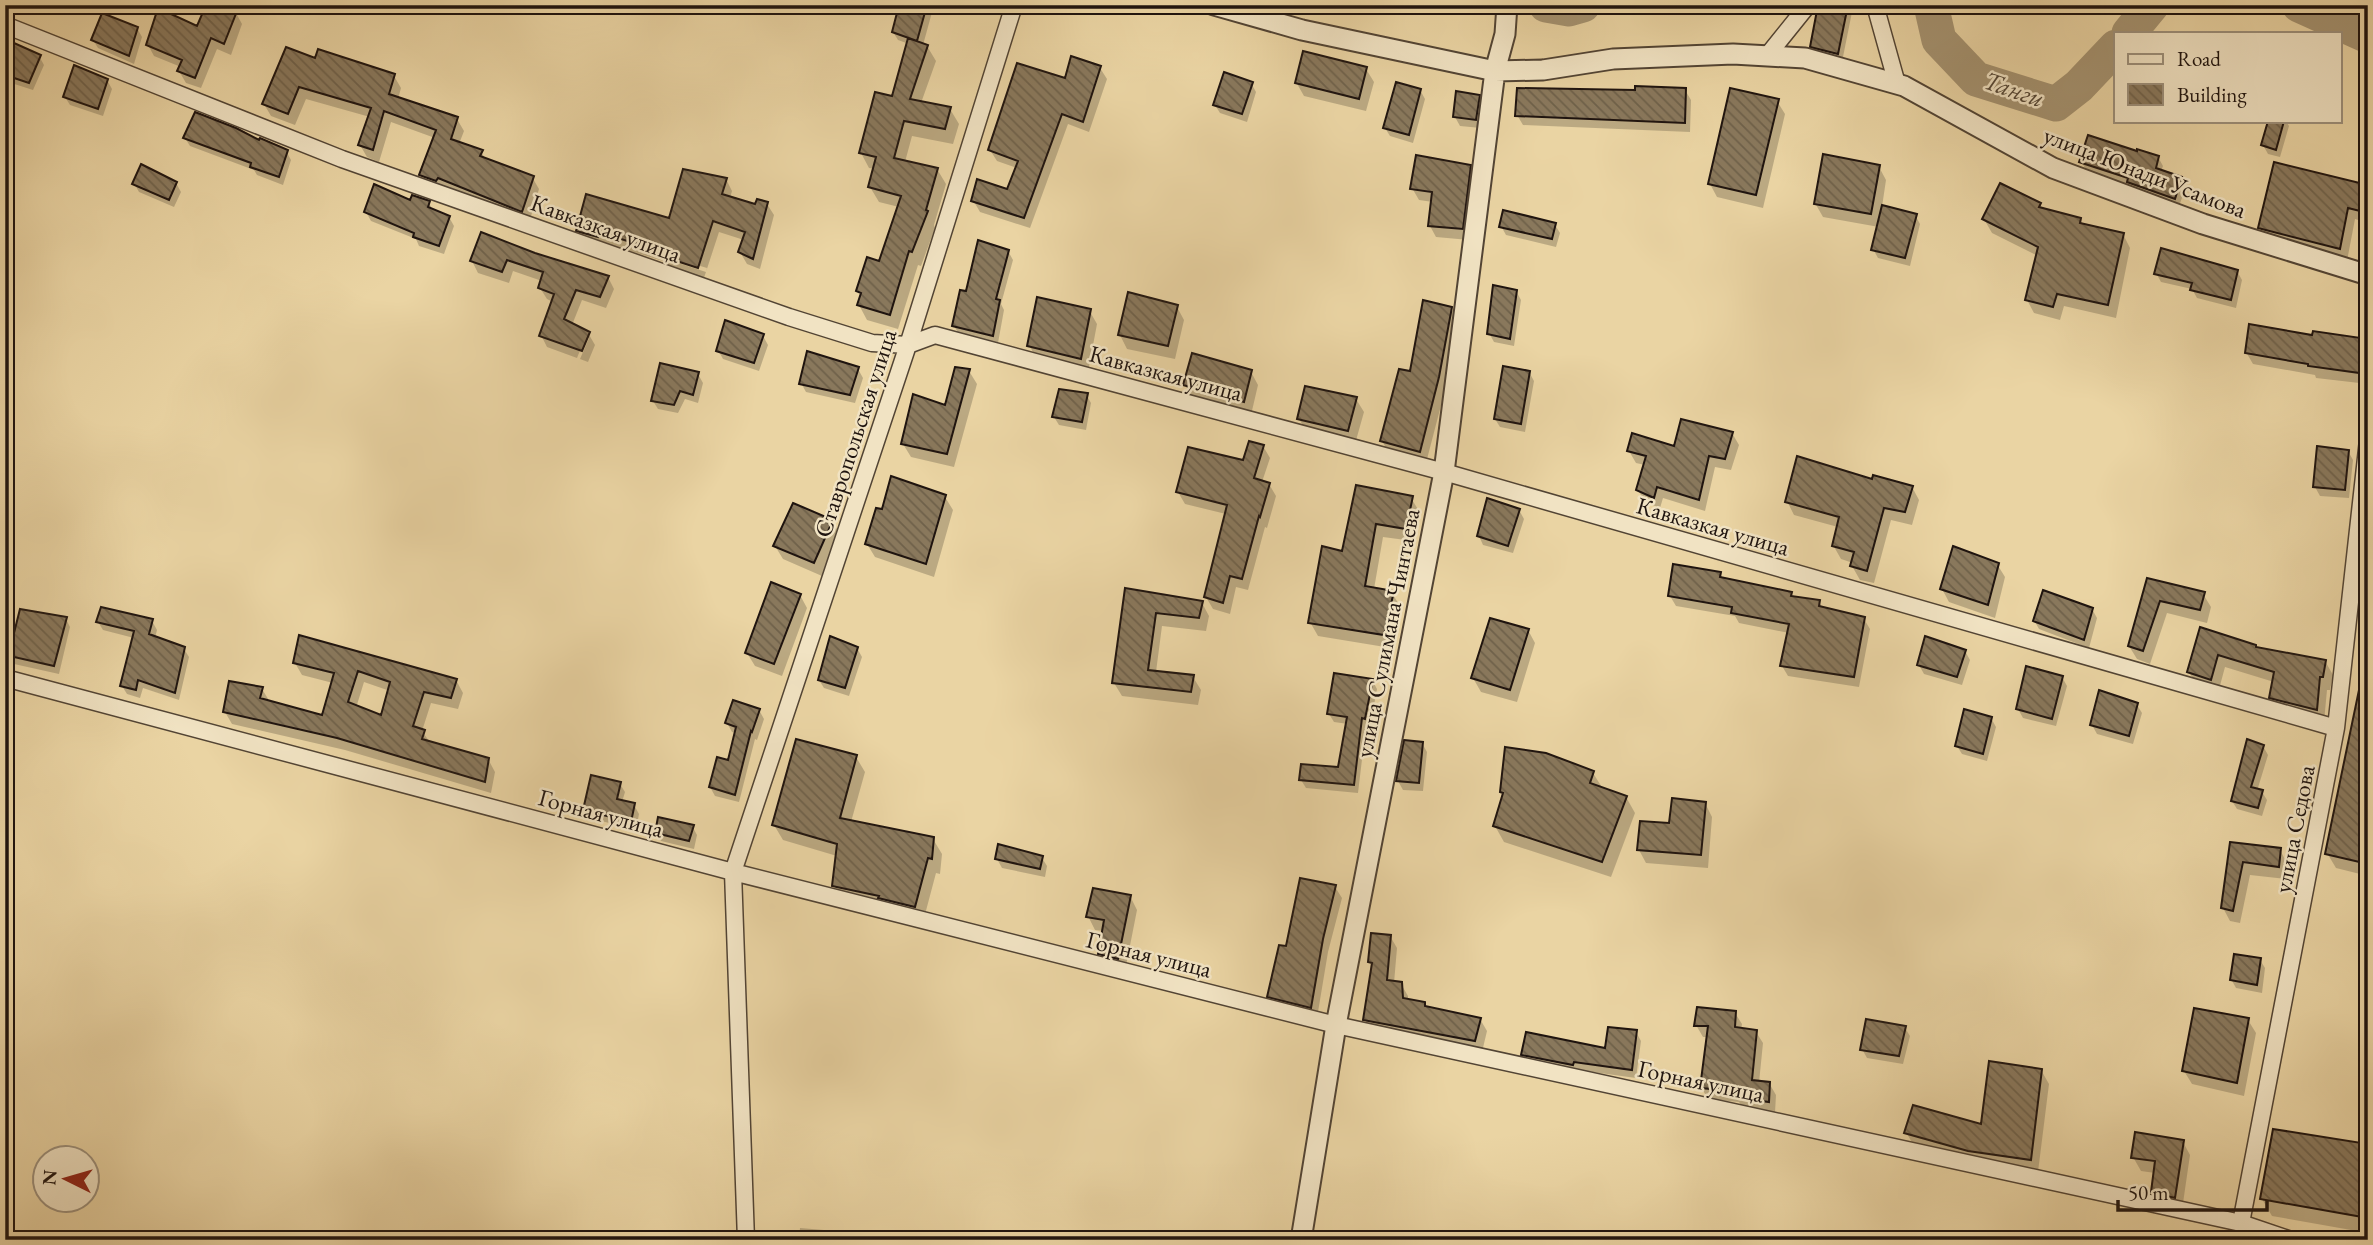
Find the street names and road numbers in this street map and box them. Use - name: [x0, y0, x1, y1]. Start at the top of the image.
- street label: улица Юнади Усамова: [2039, 119, 2251, 225]
- street label: Кавказкая улица: [527, 187, 686, 270]
- street label: Ставропольская улица: [807, 325, 903, 541]
- street label: Кавказкая улица: [1086, 338, 1246, 408]
- street label: Кавказкая улица: [1633, 489, 1793, 563]
- street label: улица Сулимана Чинтаева: [1348, 505, 1426, 760]
- street label: улица Седова: [2266, 762, 2322, 896]
- street label: Горная улица: [535, 781, 667, 845]
- street label: Горная улица: [1083, 923, 1215, 985]
- street label: Горная улица: [1635, 1053, 1767, 1110]

